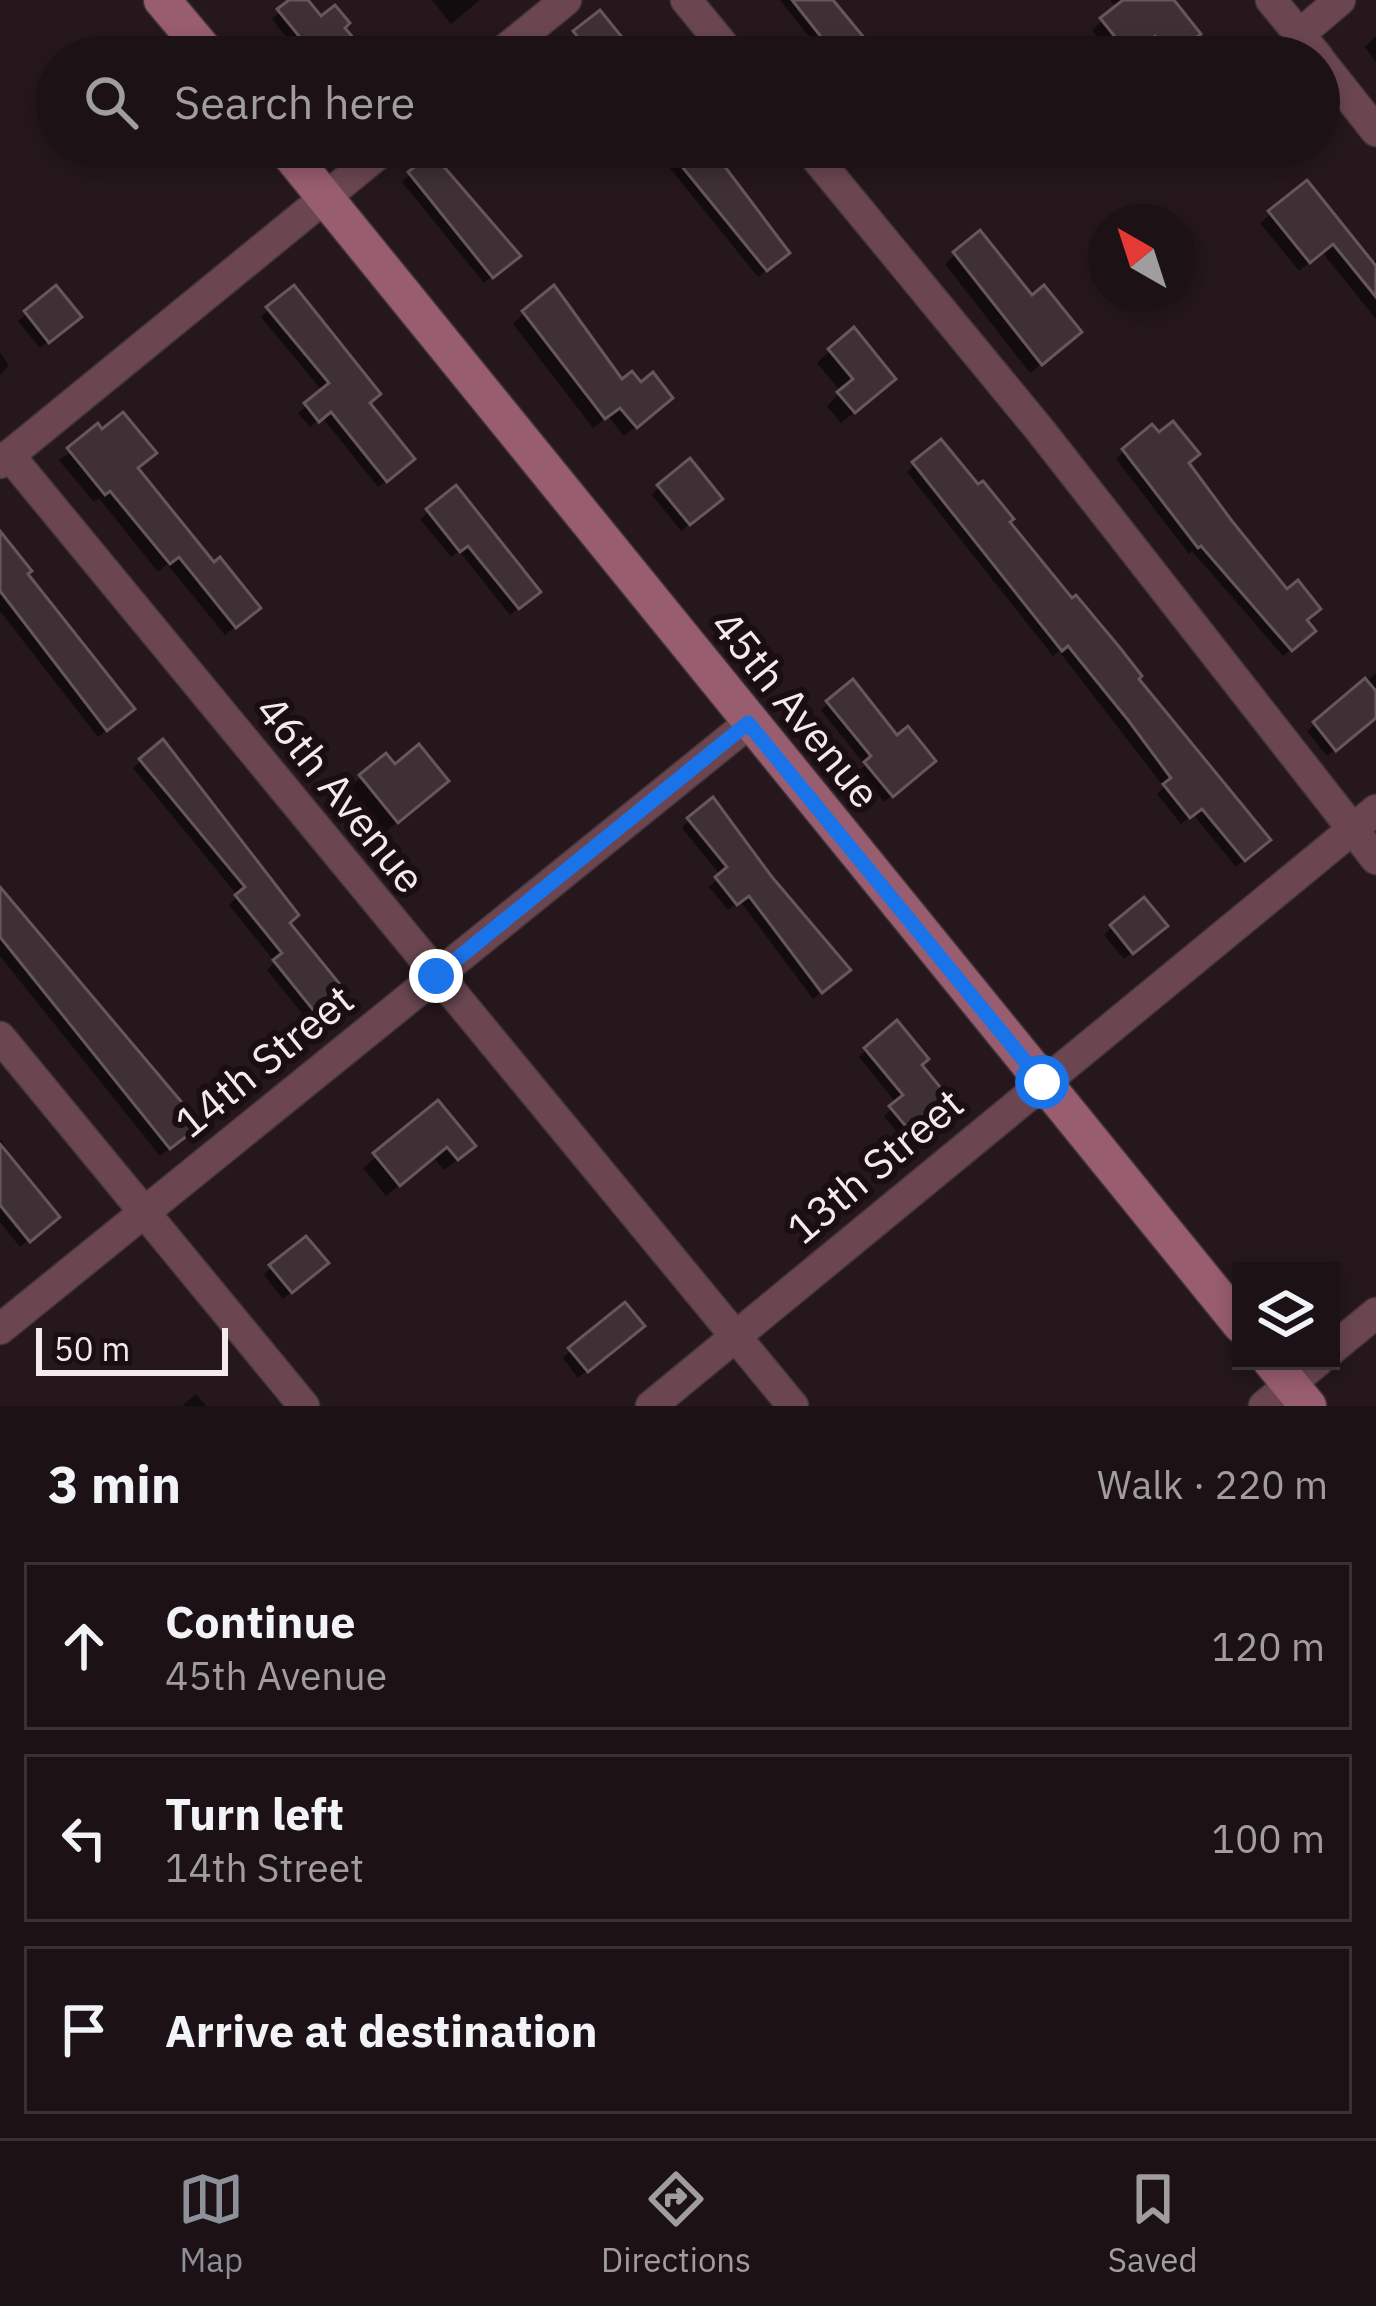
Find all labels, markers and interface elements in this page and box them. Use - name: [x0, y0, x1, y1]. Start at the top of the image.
- search box: [36, 36, 1340, 168]
- icon: search: [78, 69, 144, 135]
- text: Search here: [174, 73, 415, 131]
- north arrow: [1088, 204, 1196, 312]
- street label: 45th Avenue: [700, 598, 893, 819]
- street label: 46th Avenue: [245, 683, 438, 904]
- route end: [409, 949, 463, 1003]
- street label: 14th Street: [163, 972, 364, 1149]
- route start: [1015, 1055, 1069, 1109]
- street label: 13th Street: [775, 1076, 974, 1256]
- map controls: [1232, 1262, 1340, 1370]
- button: layers: [1232, 1262, 1340, 1370]
- scale bar: [36, 1322, 228, 1375]
- text: 50 m: [54, 1327, 130, 1370]
- text: 3 min: [48, 1451, 181, 1517]
- text: Walk · 220 m: [1097, 1459, 1328, 1510]
- text: Continue: [165, 1592, 356, 1650]
- icon: ahead: [51, 1613, 117, 1679]
- text: 120 m: [1212, 1621, 1325, 1672]
- text: 45th Avenue: [165, 1650, 387, 1701]
- text: Turn left: [165, 1784, 344, 1842]
- icon: left: [51, 1805, 117, 1871]
- text: 100 m: [1212, 1813, 1325, 1864]
- text: 14th Street: [165, 1842, 364, 1893]
- icon: arrive: [51, 1997, 117, 2063]
- text: Arrive at destination: [165, 2001, 598, 2059]
- tab: Map: [178, 2166, 244, 2281]
- tab: Directions: [601, 2166, 751, 2281]
- tab: Saved: [1108, 2166, 1198, 2281]

